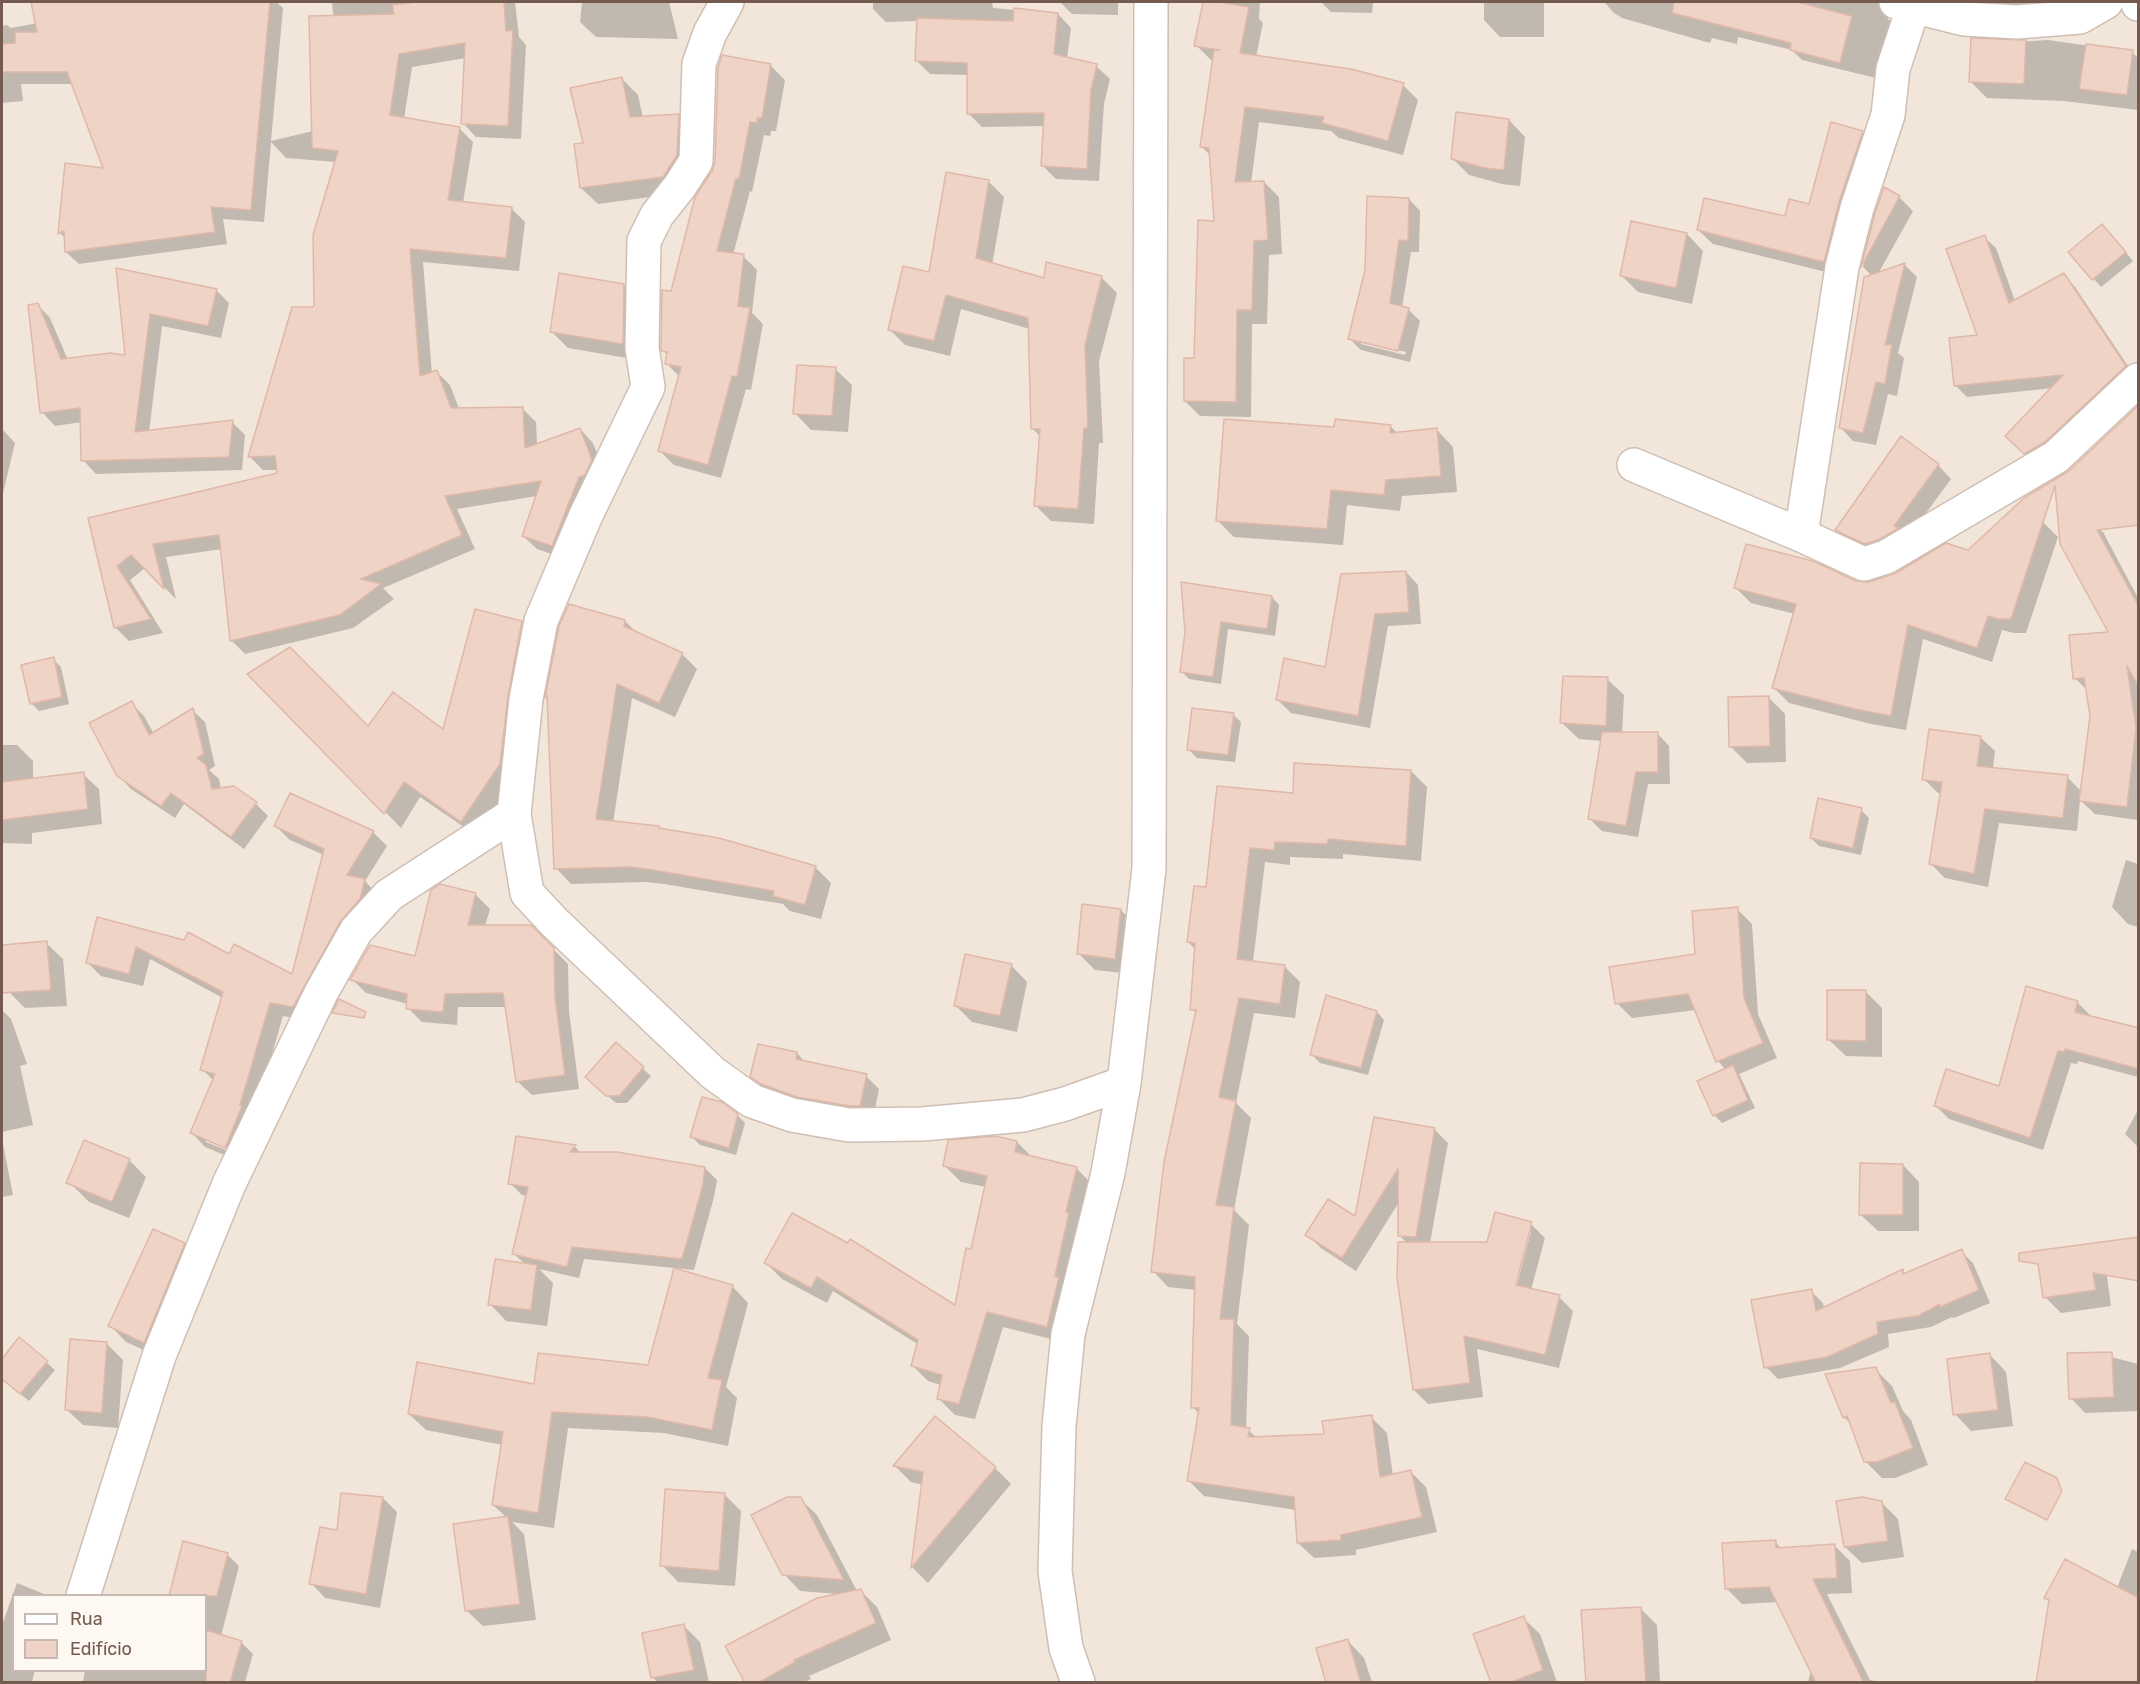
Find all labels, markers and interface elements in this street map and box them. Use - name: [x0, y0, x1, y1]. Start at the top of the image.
- legend: [12, 1594, 207, 1672]
- text: Rua: [70, 1608, 103, 1630]
- text: Edifício: [70, 1638, 132, 1660]

